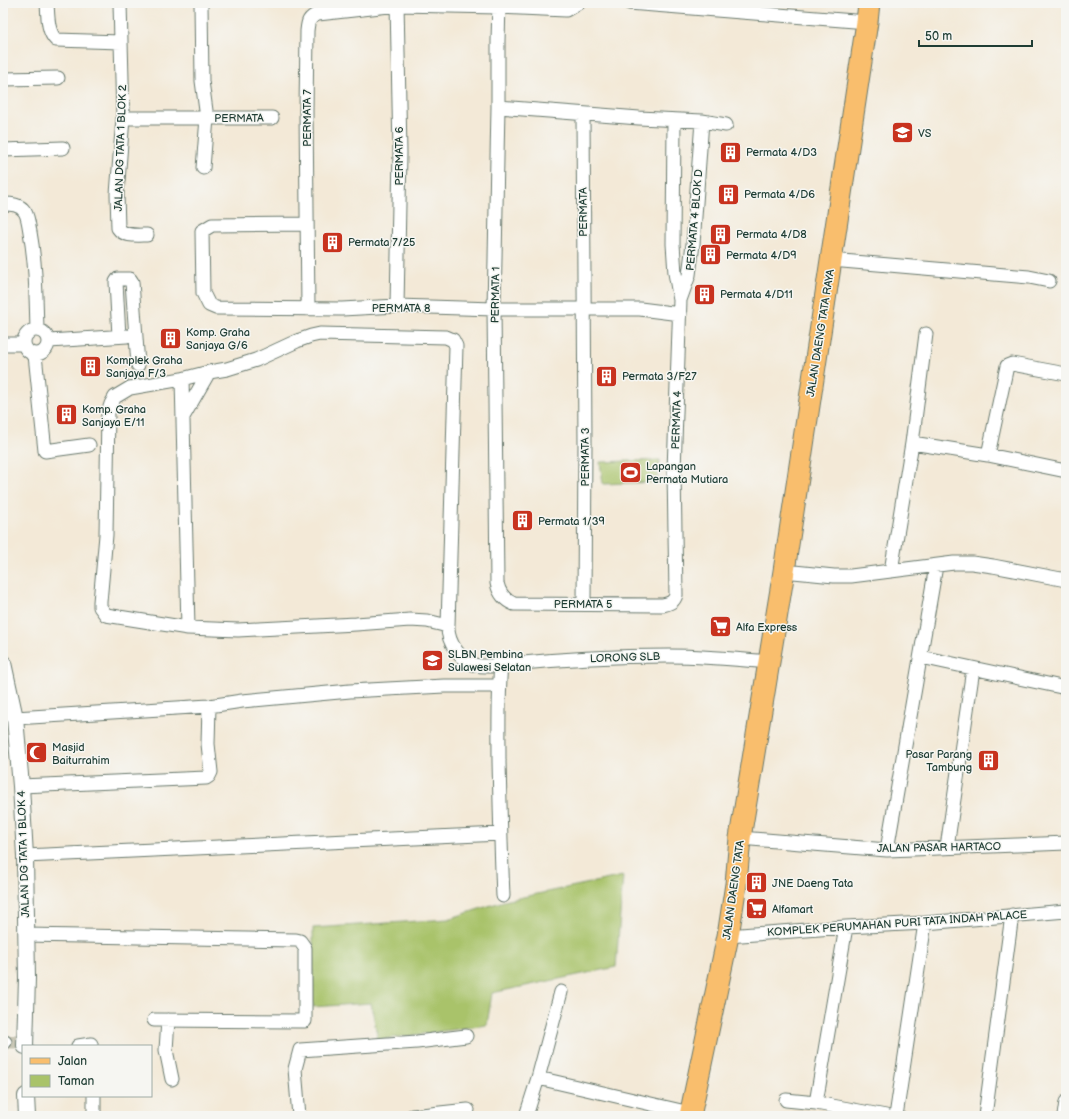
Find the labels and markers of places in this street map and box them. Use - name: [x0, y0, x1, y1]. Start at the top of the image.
- school or university icon: VS: [889, 120, 915, 146]
- place label: VS: [918, 127, 932, 140]
- building icon: Permata 4/D3: [717, 139, 743, 165]
- place label: Permata 4/D3: [746, 146, 817, 159]
- building icon: Permata 4/D6: [715, 181, 741, 207]
- place label: Permata 4/D6: [744, 188, 815, 201]
- building icon: Permata 4/D8: [708, 221, 734, 247]
- place label: Permata 4/D8: [736, 228, 807, 241]
- building icon: Permata 7/25: [320, 229, 346, 255]
- place label: Permata 7/25: [348, 236, 415, 249]
- building icon: Permata 4/D9: [698, 242, 724, 268]
- place label: Permata 4/D9: [726, 249, 797, 262]
- building icon: Permata 4/D11: [692, 281, 718, 307]
- place label: Permata 4/D11: [720, 288, 793, 301]
- building icon: Komp. Graha Sanjaya G/6: [157, 325, 183, 351]
- place label: Komp. Graha Sanjaya G/6: [186, 326, 250, 352]
- building icon: Komplek Graha Sanjaya F/3: [78, 353, 104, 379]
- place label: Komplek Graha Sanjaya F/3: [106, 354, 183, 380]
- building icon: Permata 3/F27: [594, 363, 620, 389]
- place label: Permata 3/F27: [622, 370, 697, 383]
- building icon: Komp. Graha Sanjaya E/11: [54, 402, 80, 428]
- place label: Komp. Graha Sanjaya E/11: [82, 403, 146, 429]
- sports icon: Lapangan Permata Mutiara: [617, 459, 643, 485]
- place label: Lapangan Permata Mutiara: [646, 460, 728, 486]
- building icon: Permata 1/39: [509, 508, 535, 534]
- place label: Permata 1/39: [538, 515, 605, 528]
- supermarket icon: Alfa Express: [707, 614, 733, 640]
- place label: Alfa Express: [736, 621, 798, 634]
- school or university icon: SLBN Pembina Sulawesi Selatan: [420, 647, 446, 673]
- place label: SLBN Pembina Sulawesi Selatan: [448, 648, 531, 674]
- mosque icon: Masjid Baiturrahim: [24, 740, 50, 766]
- place label: Masjid Baiturrahim: [52, 741, 110, 767]
- building icon: Pasar Parang Tambung: [975, 747, 1001, 773]
- place label: Pasar Parang Tambung: [905, 748, 972, 774]
- building icon: JNE Daeng Tata: [744, 870, 770, 896]
- place label: JNE Daeng Tata: [772, 877, 853, 890]
- supermarket icon: Alfamart: [743, 896, 769, 922]
- place label: Alfamart: [772, 903, 814, 916]

